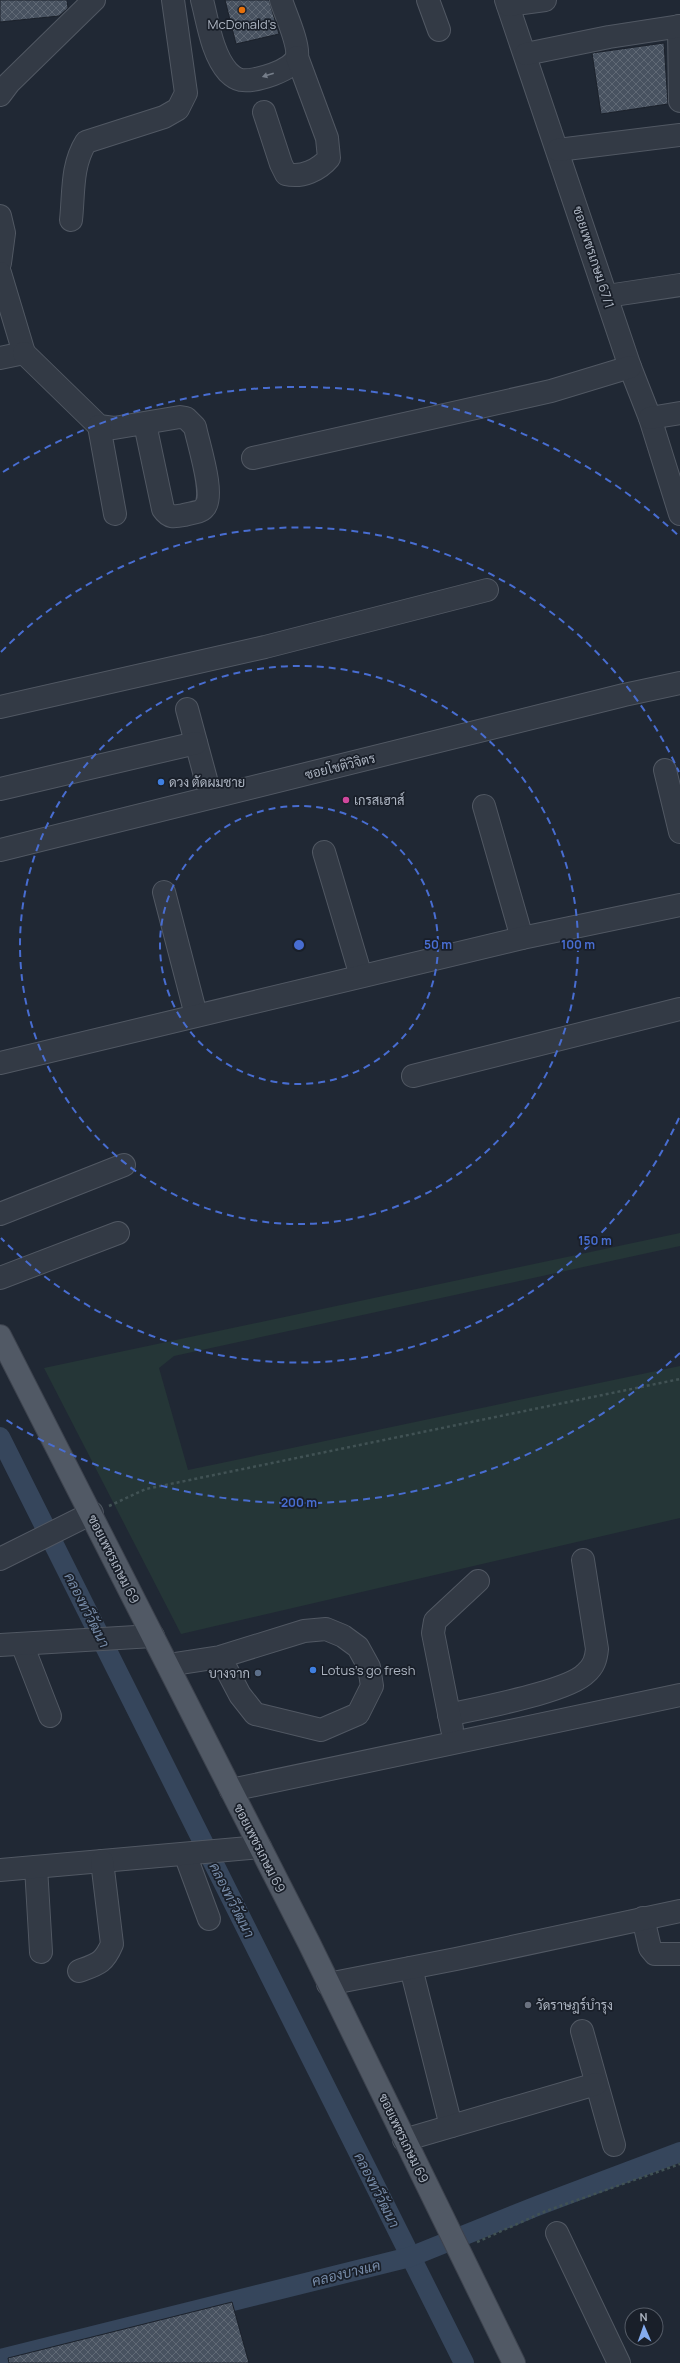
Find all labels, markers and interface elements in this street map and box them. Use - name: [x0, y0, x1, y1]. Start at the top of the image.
- marker: McDonald's: [237, 5, 247, 15]
- place label: McDonald's: [208, 15, 277, 33]
- one-way arrow: [262, 72, 274, 78]
- street label: ซอยเพชรเกษม 67/1: [569, 204, 619, 310]
- street label: ซอยโชติวิจิตร: [303, 749, 377, 783]
- place label: ดวง ตัดผมชาย: [169, 773, 245, 791]
- marker: ดวง ตัดผมชาย: [156, 777, 166, 787]
- place label: เกรสเฮาส์: [354, 791, 405, 809]
- marker: เกรสเฮาส์: [341, 795, 351, 805]
- text: 50 m: [424, 936, 452, 953]
- text: 100 m: [561, 936, 595, 953]
- centre of rings: [292, 938, 306, 952]
- text: 150 m: [578, 1232, 612, 1249]
- text: 200 m: [281, 1494, 317, 1511]
- street label: ซอยเพชรเกษม 69: [84, 1511, 144, 1607]
- water label: คลองทวีวัฒนา: [60, 1569, 115, 1651]
- place label: Lotus's go fresh: [321, 1661, 415, 1679]
- place label: บางจาก: [208, 1664, 250, 1682]
- marker: Lotus's go fresh: [308, 1665, 318, 1675]
- marker: บางจาก: [253, 1668, 263, 1678]
- street label: ซอยเพชรเกษม 69: [230, 1800, 290, 1896]
- water label: คลองทวีวัฒนา: [205, 1859, 260, 1941]
- place label: วัดราษฎร์บำรุง: [536, 1996, 613, 2015]
- marker: วัดราษฎร์บำรุง: [523, 2000, 533, 2010]
- street label: ซอยเพชรเกษม 69: [375, 2090, 433, 2186]
- water label: คลองทวีวัฒนา: [350, 2149, 405, 2231]
- water label: คลองบางแค: [310, 2255, 382, 2290]
- north arrow: [624, 2307, 664, 2347]
- text: N: [639, 2309, 648, 2324]

